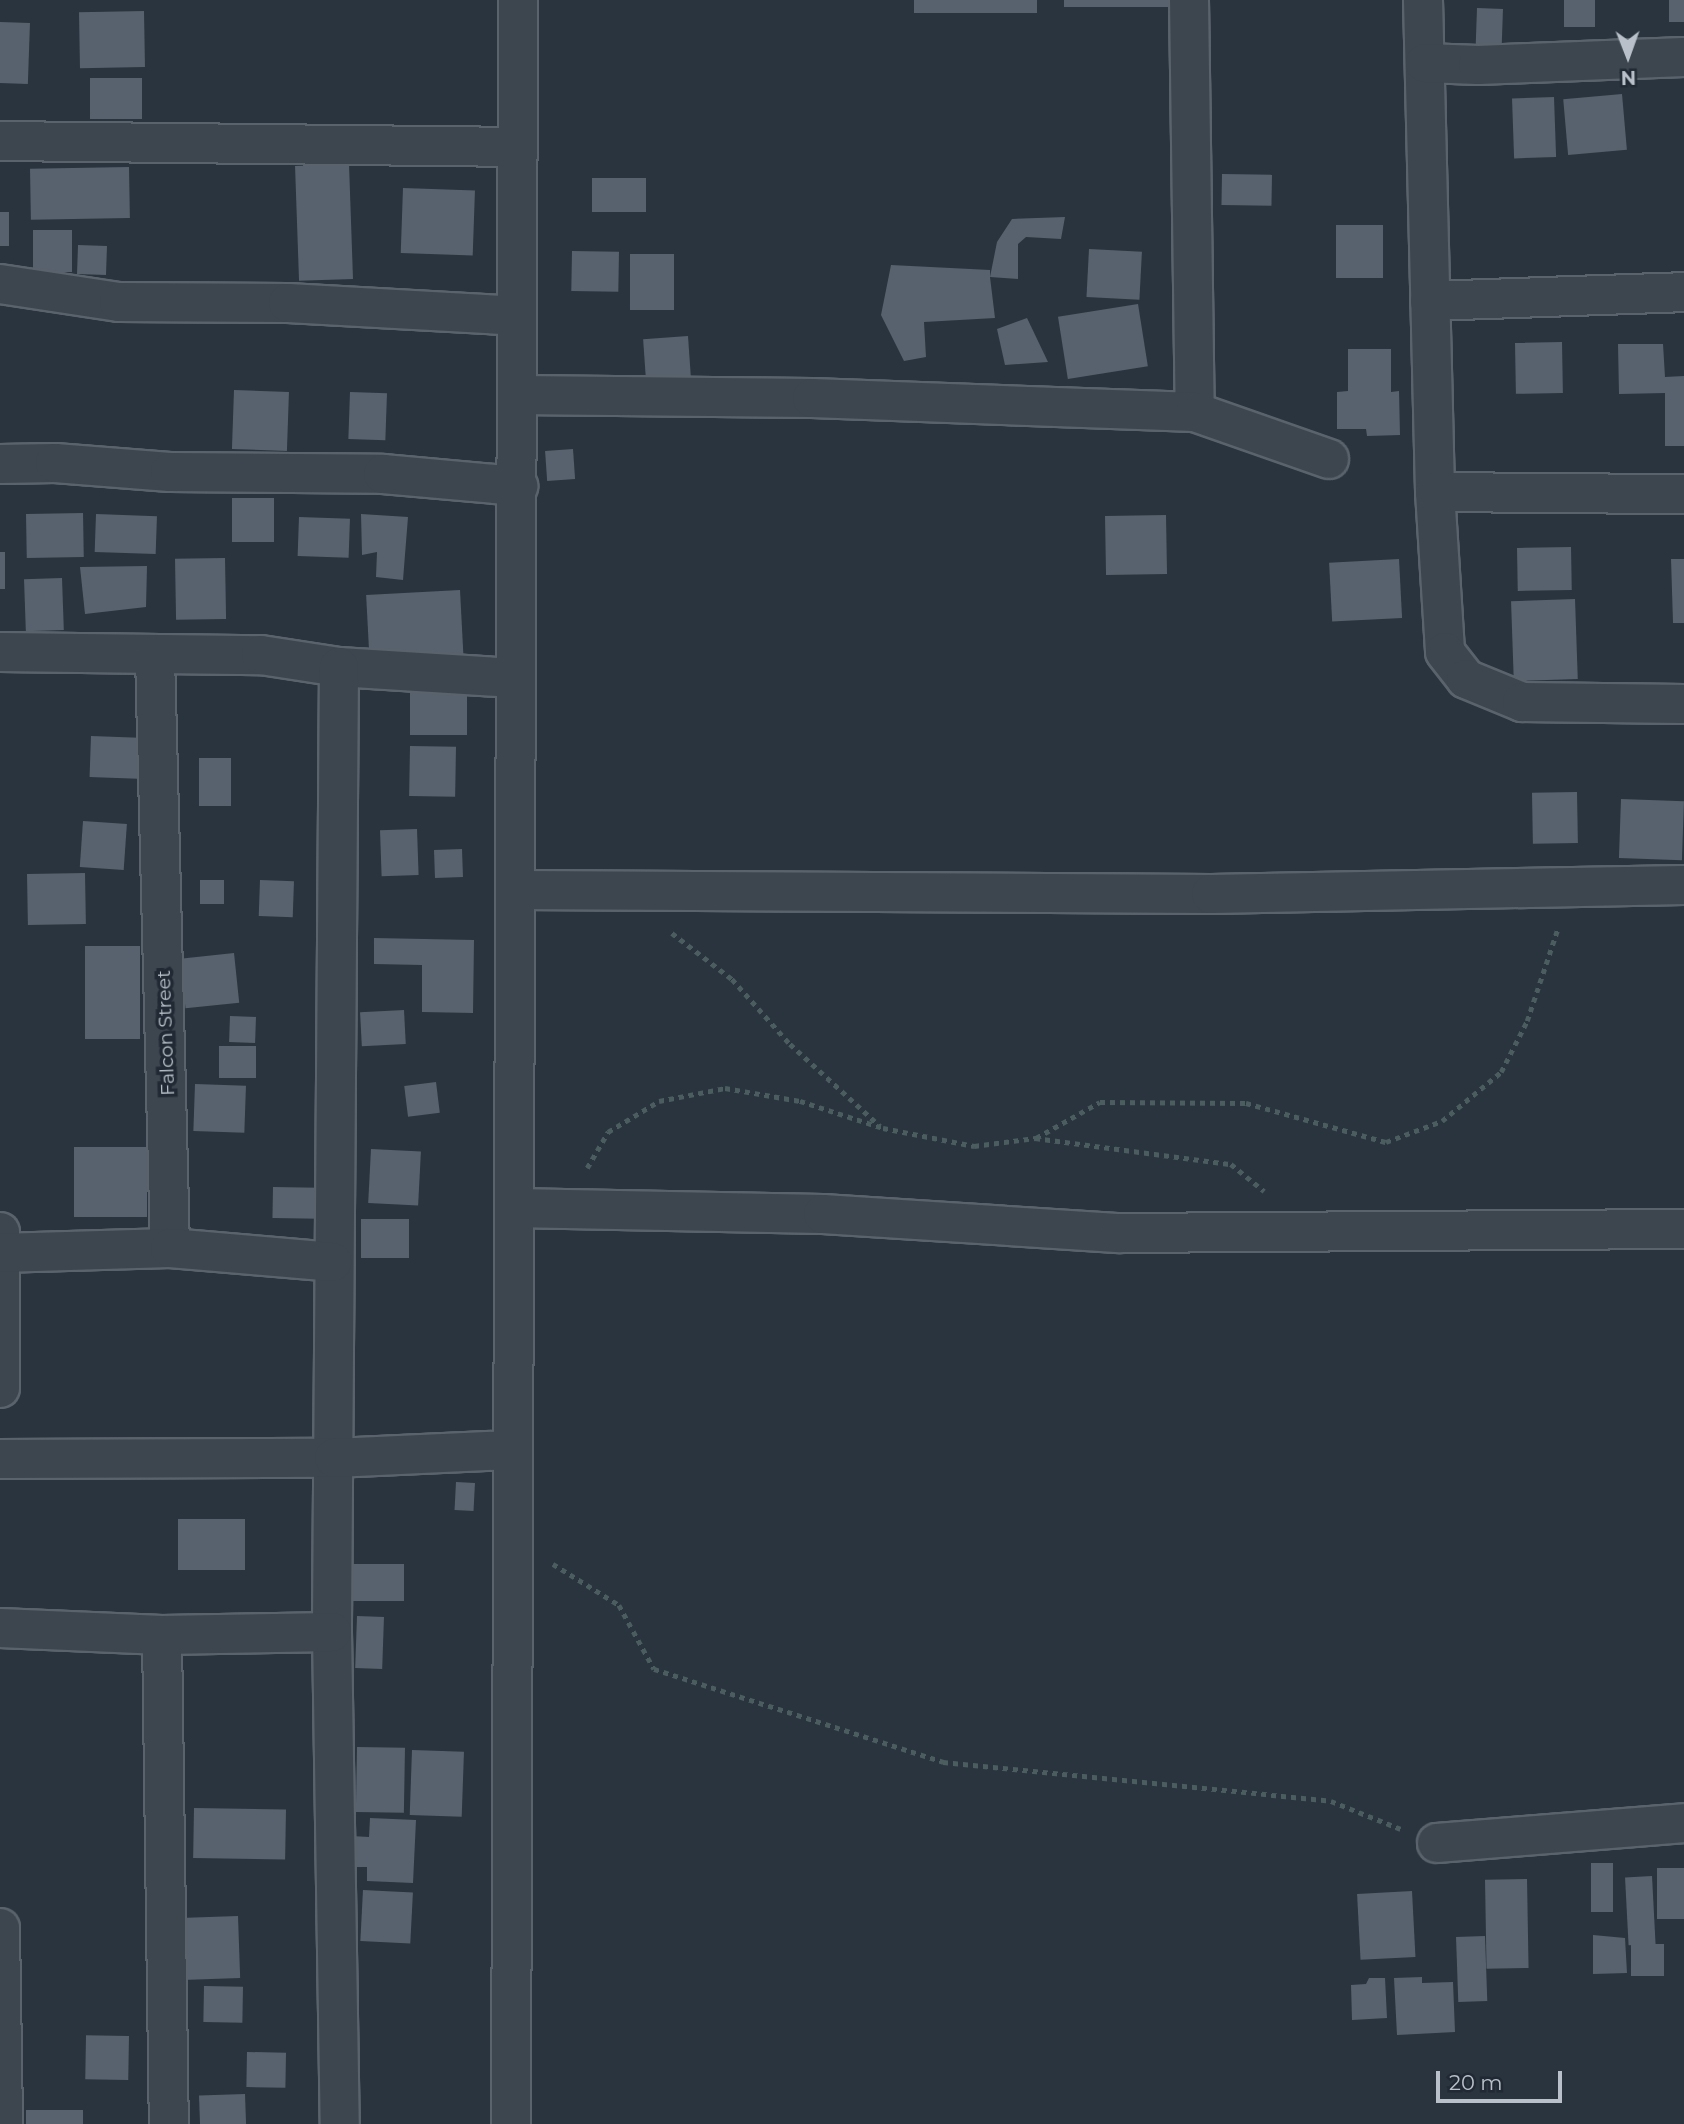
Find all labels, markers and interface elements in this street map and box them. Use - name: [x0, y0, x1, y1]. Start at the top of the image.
- north arrow: [1593, 21, 1663, 91]
- text: N: [1621, 66, 1636, 89]
- street label: Falcon Street: [152, 970, 180, 1096]
- scale bar: [1439, 2058, 1565, 2102]
- text: 20 m: [1449, 2070, 1503, 2095]

